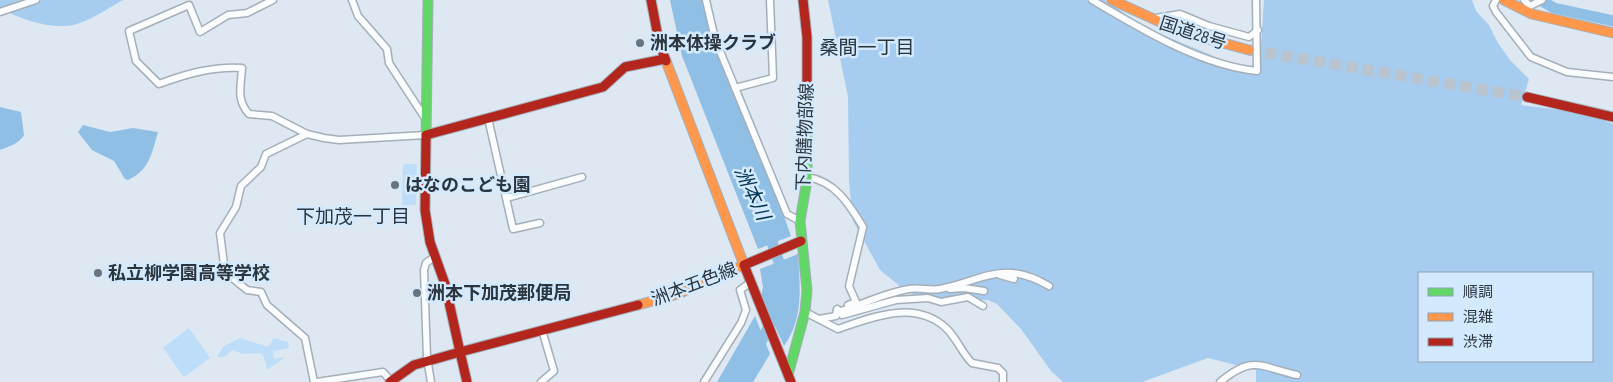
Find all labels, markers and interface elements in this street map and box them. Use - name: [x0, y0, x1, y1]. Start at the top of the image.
- street label: 国道28号: [1157, 13, 1229, 54]
- place label: 洲本体操クラブ: [650, 33, 776, 54]
- marker: 洲本体操クラブ: [634, 37, 646, 49]
- district label: 桑間一丁目: [819, 37, 915, 60]
- street label: 下内膳物部線: [793, 83, 818, 191]
- water label: 洲本川: [729, 163, 775, 226]
- place label: はなのこども園: [405, 175, 531, 196]
- marker: はなのこども園: [389, 179, 401, 191]
- district label: 下加茂一丁目: [296, 206, 410, 229]
- street label: 洲本五色線: [648, 259, 740, 310]
- place label: 私立柳学園高等学校: [108, 263, 270, 284]
- marker: 私立柳学園高等学校: [92, 267, 104, 279]
- legend: [1418, 272, 1593, 362]
- place label: 洲本下加茂郵便局: [427, 283, 571, 304]
- text: 順調: [1463, 283, 1493, 302]
- marker: 洲本下加茂郵便局: [411, 287, 423, 299]
- text: 混雑: [1463, 308, 1493, 327]
- text: 渋滞: [1463, 333, 1493, 352]

